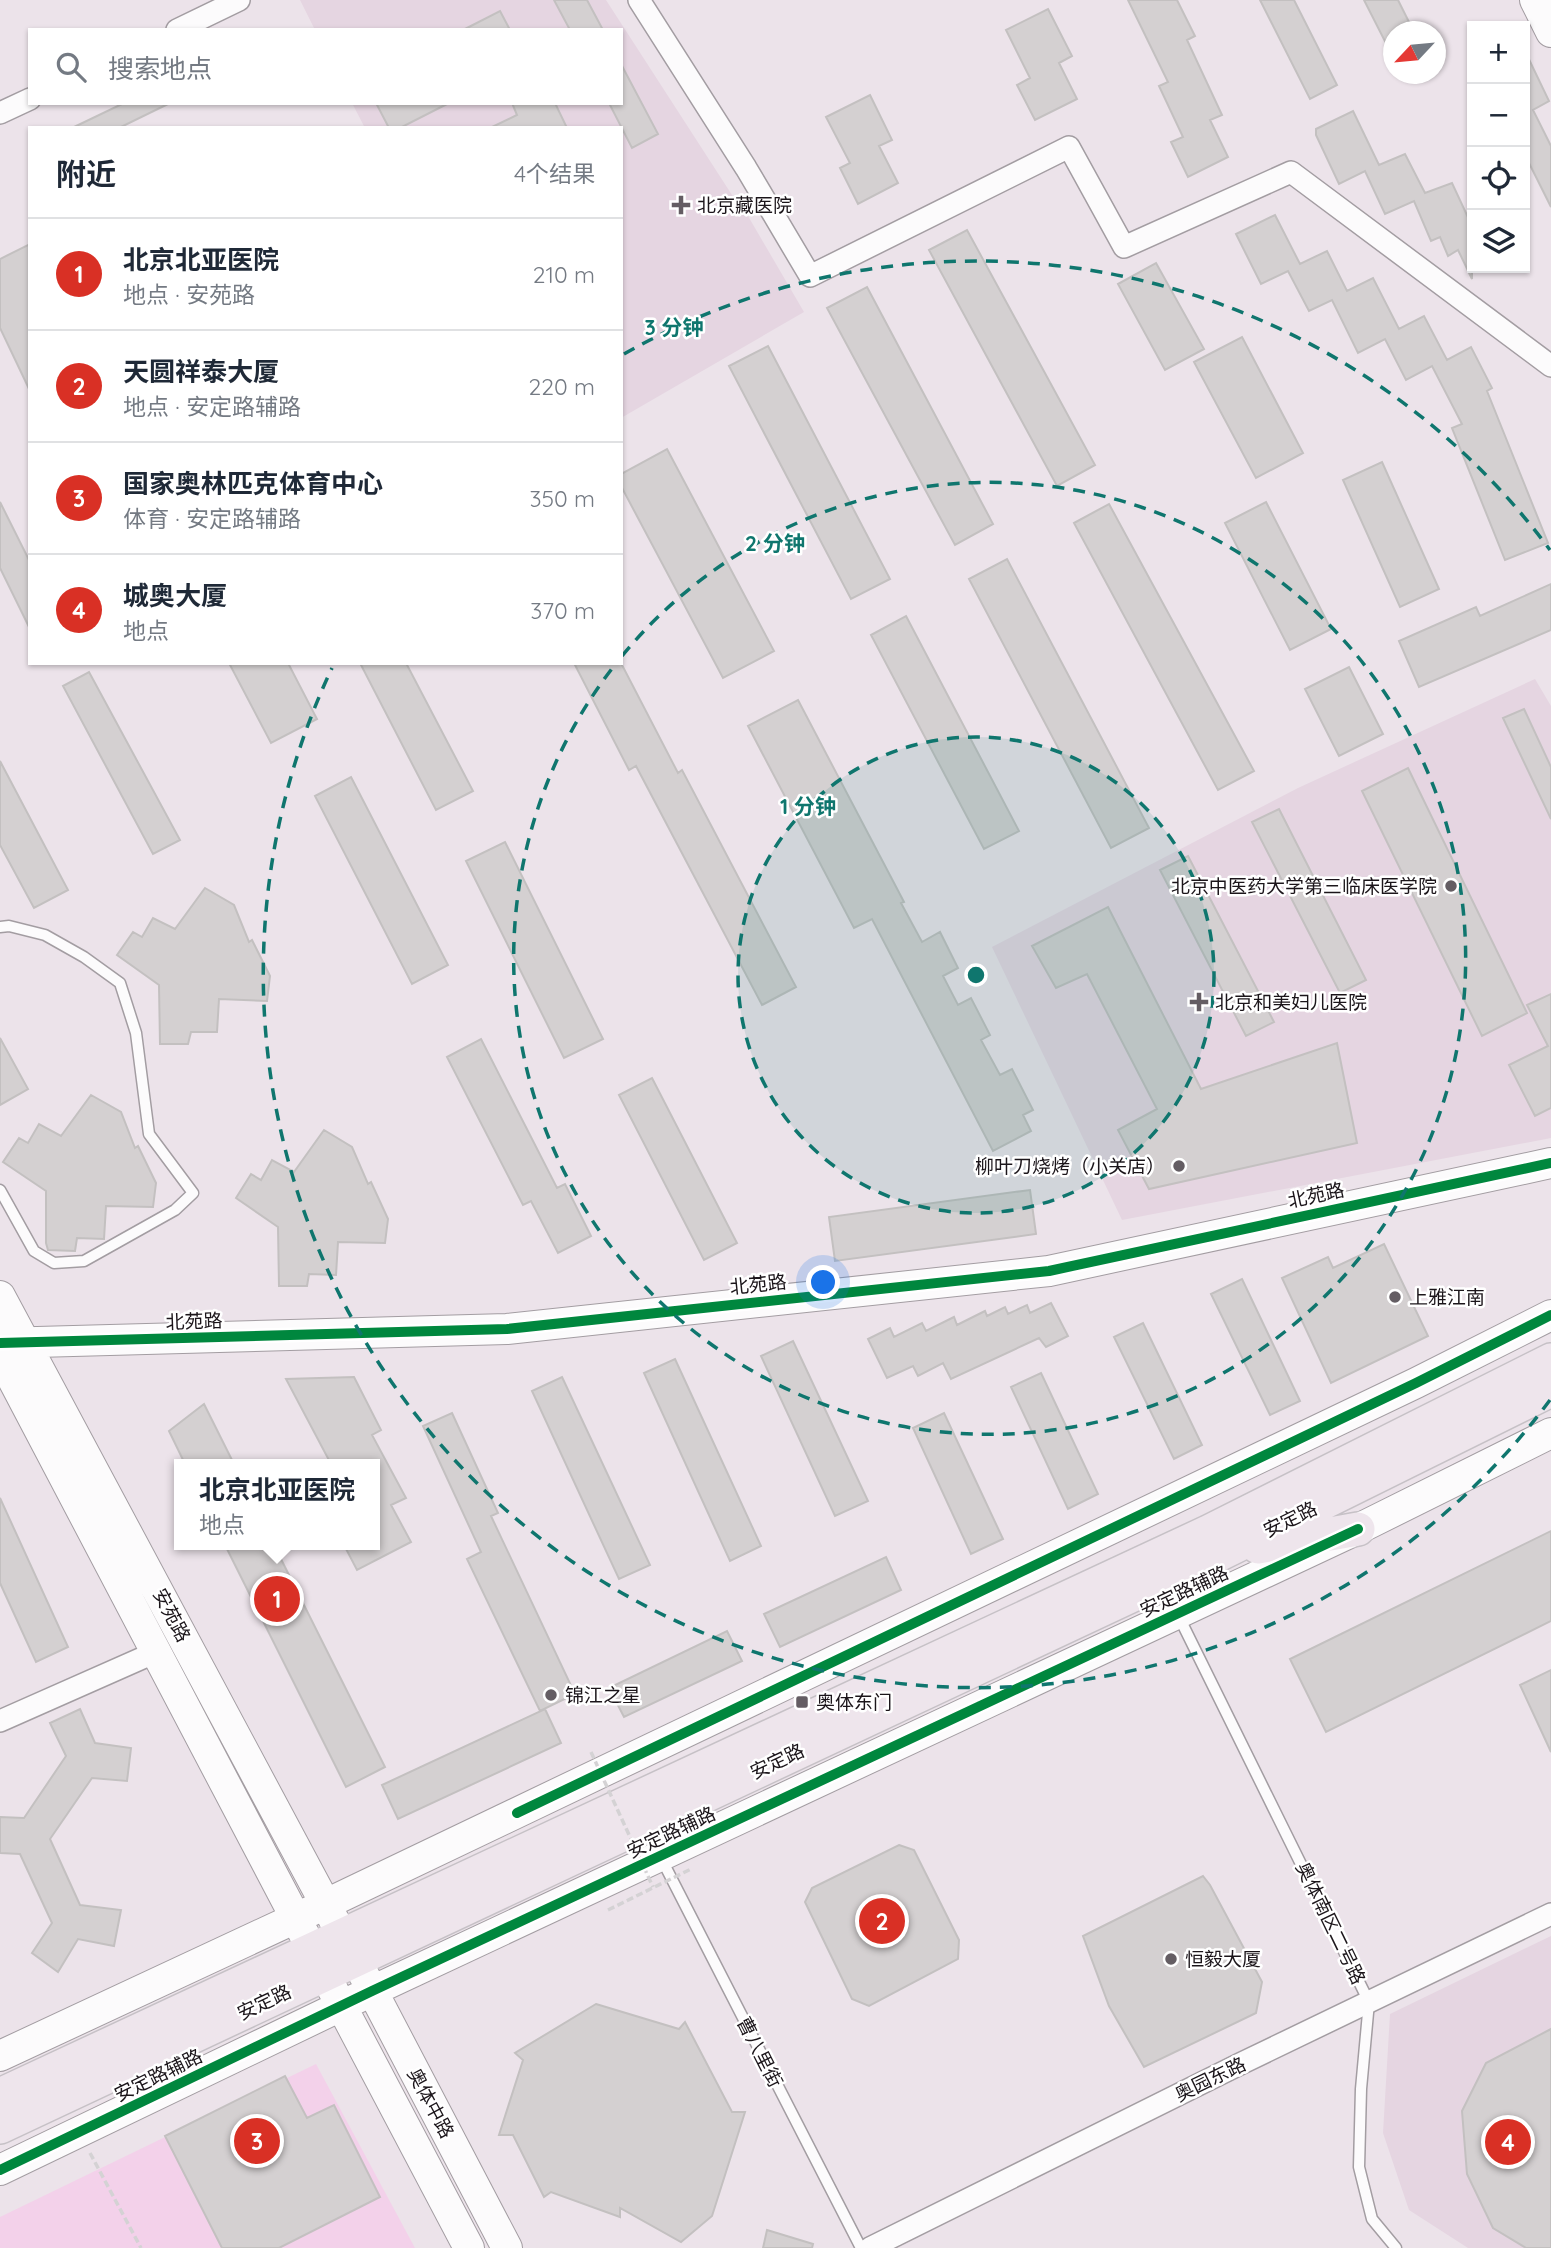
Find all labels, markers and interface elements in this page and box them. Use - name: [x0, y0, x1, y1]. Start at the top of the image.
- north arrow: [1383, 21, 1446, 84]
- map controls: [1467, 21, 1530, 273]
- button: +: [1467, 21, 1530, 84]
- search box: [28, 28, 623, 105]
- icon: search: [52, 48, 90, 86]
- text: 搜索地点: [108, 52, 212, 85]
- button: −: [1467, 84, 1530, 147]
- button: locate: [1467, 147, 1530, 210]
- text: 附近: [56, 155, 116, 193]
- text: 4个结果: [514, 159, 595, 188]
- place label: 北京藏医院: [697, 193, 792, 217]
- marker: 北京藏医院: [671, 195, 691, 215]
- button: layers: [1467, 210, 1530, 273]
- text: 北京北亚医院: [123, 243, 279, 276]
- text: 1: [75, 260, 83, 289]
- text: 210 m: [533, 260, 595, 289]
- text: 地点 · 安苑路: [123, 280, 255, 309]
- text: 3 分钟: [644, 314, 704, 340]
- text: 天圆祥泰大厦: [123, 355, 279, 388]
- text: 2: [72, 372, 86, 401]
- text: 220 m: [529, 372, 595, 401]
- text: 地点 · 安定路辅路: [123, 392, 301, 421]
- text: 国家奥林匹克体育中心: [123, 467, 383, 500]
- text: 3: [73, 484, 85, 513]
- text: 350 m: [529, 484, 595, 513]
- text: 体育 · 安定路辅路: [123, 504, 301, 533]
- text: 2 分钟: [745, 530, 805, 556]
- text: 城奥大厦: [123, 579, 227, 612]
- text: 4: [72, 596, 86, 625]
- text: 370 m: [530, 596, 595, 625]
- text: 地点: [123, 616, 169, 645]
- text: 1 分钟: [780, 793, 836, 819]
- place label: 北京中医药大学第三临床医学院: [1171, 874, 1437, 898]
- marker: 北京中医药大学第三临床医学院: [1443, 878, 1459, 894]
- centre of rings: [964, 963, 988, 987]
- place label: 北京和美妇儿医院: [1215, 990, 1367, 1014]
- marker: 北京和美妇儿医院: [1189, 992, 1209, 1012]
- place label: 柳叶刀烧烤（小关店）: [975, 1154, 1165, 1178]
- marker: 柳叶刀烧烤（小关店）: [1171, 1158, 1187, 1174]
- street label: 北苑路: [1286, 1177, 1346, 1213]
- your location: [806, 1265, 840, 1299]
- street label: 北苑路: [728, 1269, 788, 1299]
- place label: 上雅江南: [1409, 1285, 1485, 1309]
- marker: 上雅江南: [1387, 1289, 1403, 1305]
- street label: 北苑路: [165, 1308, 223, 1334]
- popup: [174, 1459, 380, 1550]
- text: 北京北亚医院: [199, 1473, 355, 1506]
- street label: 安定路: [1259, 1496, 1321, 1542]
- text: 地点: [199, 1510, 245, 1539]
- street label: 安定路辅路: [1136, 1560, 1232, 1622]
- pin: 1: [254, 1573, 300, 1625]
- street label: 安苑路: [148, 1584, 196, 1646]
- place label: 锦江之星: [565, 1683, 641, 1707]
- marker: 锦江之星: [543, 1687, 559, 1703]
- place label: 奥体东门: [816, 1690, 892, 1714]
- marker: 奥体东门: [794, 1694, 810, 1710]
- street label: 安定路: [746, 1738, 808, 1784]
- street label: 安定路辅路: [623, 1801, 719, 1863]
- street label: 奥体南区二号路: [1291, 1858, 1371, 1988]
- pin: 2: [859, 1895, 905, 1947]
- place label: 恒毅大厦: [1185, 1947, 1261, 1971]
- marker: 恒毅大厦: [1163, 1951, 1179, 1967]
- street label: 安定路: [233, 1979, 295, 2025]
- street label: 曹八里街: [732, 2013, 788, 2091]
- street label: 安定路辅路: [110, 2043, 206, 2107]
- street label: 奥园东路: [1171, 2052, 1249, 2106]
- street label: 奥体中路: [403, 2064, 459, 2142]
- pin: 3: [234, 2115, 280, 2167]
- pin: 4: [1485, 2116, 1531, 2168]

